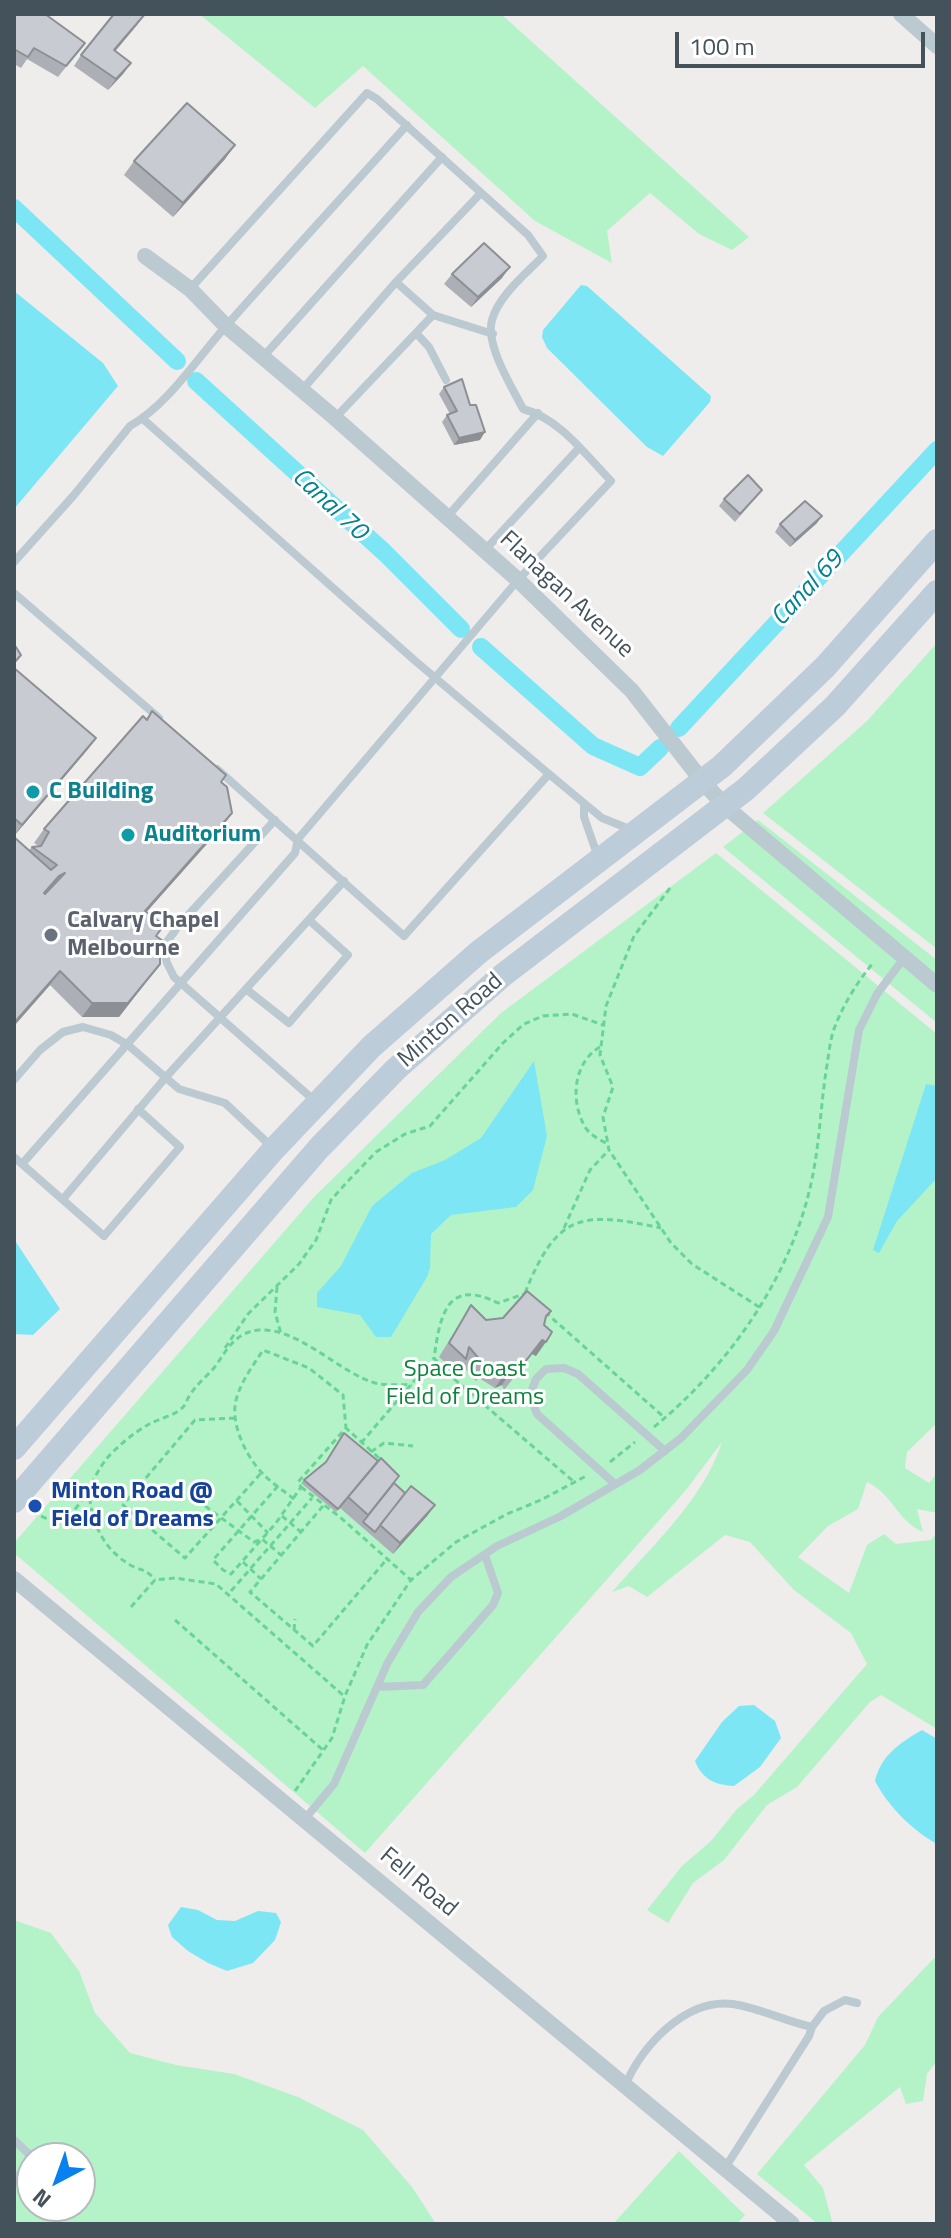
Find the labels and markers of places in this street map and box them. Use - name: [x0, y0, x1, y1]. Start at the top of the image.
- place label: C Building: [49, 778, 153, 806]
- marker: C Building: [24, 783, 42, 801]
- place label: Auditorium: [144, 821, 261, 849]
- marker: Auditorium: [119, 826, 137, 844]
- place label: Calvary Chapel Melbourne: [67, 907, 219, 963]
- marker: Calvary Chapel Melbourne: [42, 926, 60, 944]
- place label: Minton Road @ Field of Dreams: [51, 1478, 214, 1534]
- marker: Minton Road @ Field of Dreams: [26, 1497, 44, 1515]

